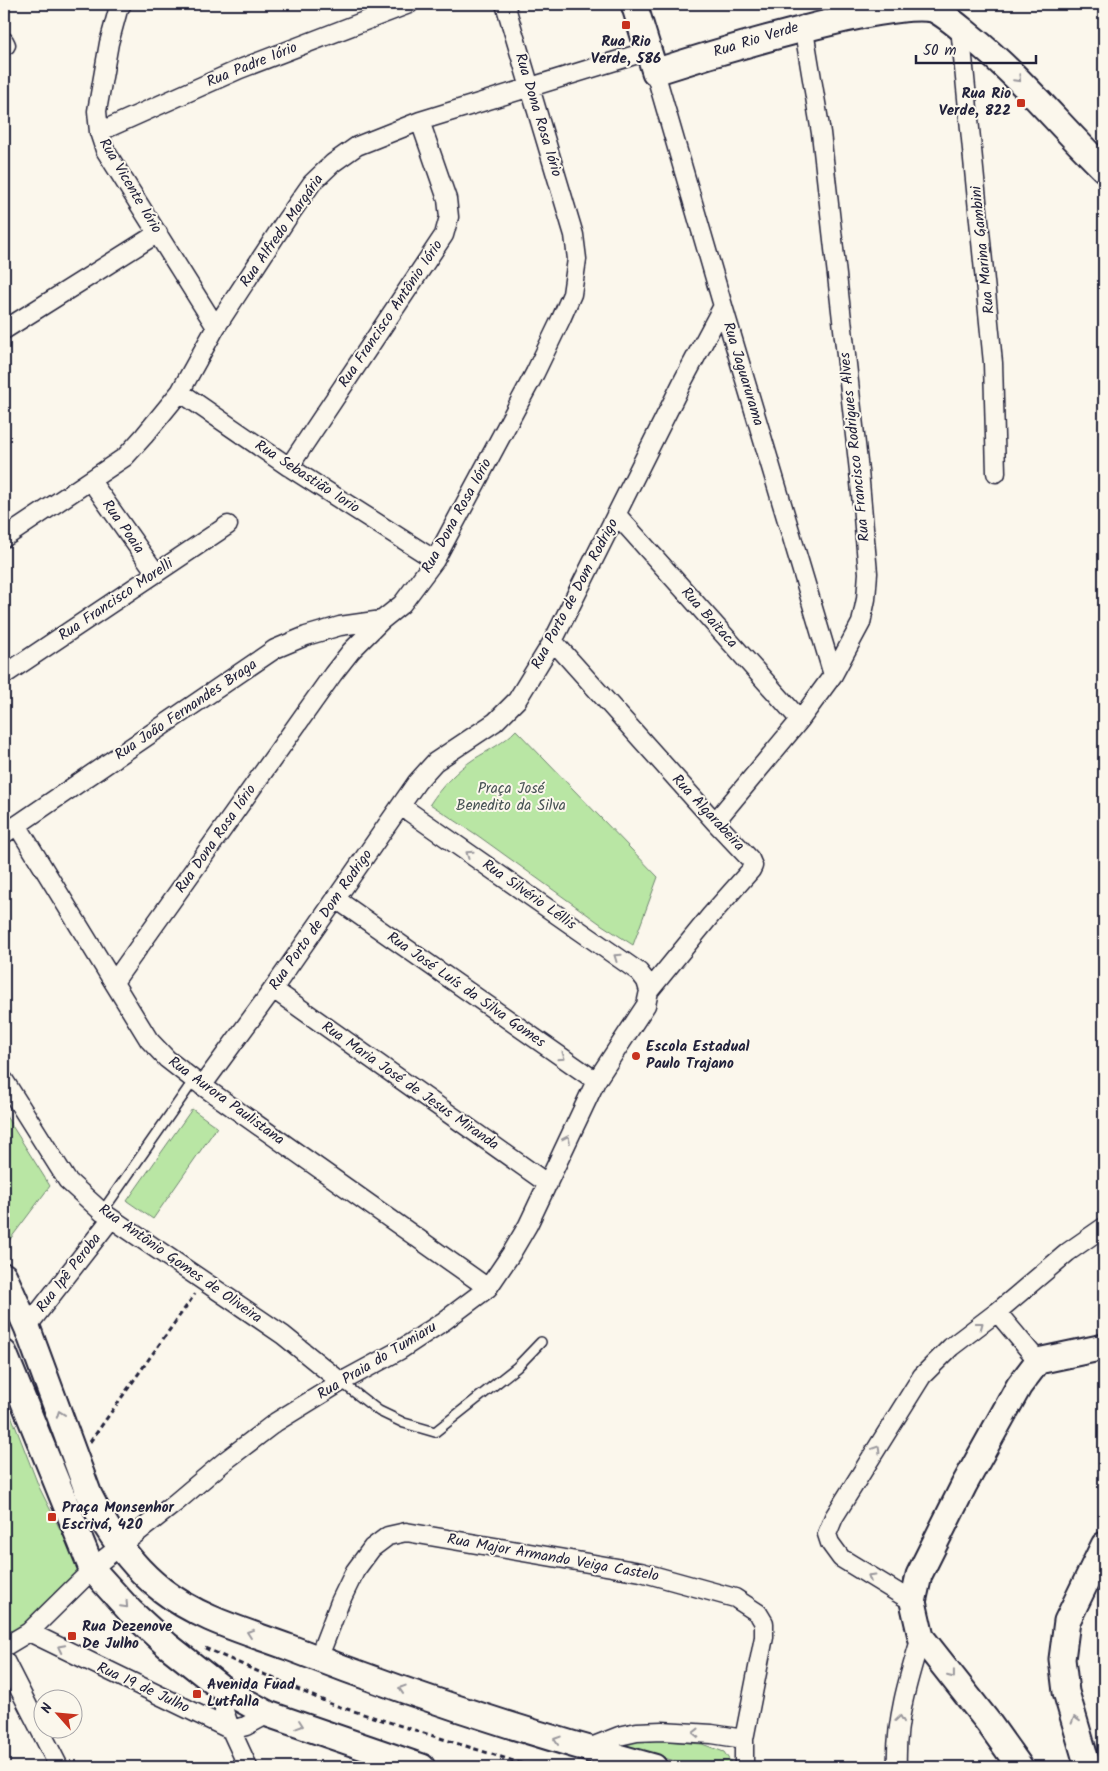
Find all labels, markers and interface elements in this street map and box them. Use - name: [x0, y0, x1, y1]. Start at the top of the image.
- street label: Rua Rio Verde: [710, 16, 802, 64]
- marker: Rua Rio Verde, 586: [620, 19, 632, 31]
- place label: Rua Rio Verde, 586: [591, 30, 661, 71]
- scale bar: [916, 32, 1036, 64]
- street label: Rua Padre Iório: [203, 36, 301, 94]
- text: 50 m: [923, 39, 957, 63]
- street label: Rua Dona Rosa Iório: [508, 50, 568, 180]
- one-way arrow: [1012, 74, 1021, 83]
- place label: Rua Rio Verde, 822: [939, 82, 1011, 123]
- marker: Rua Rio Verde, 822: [1015, 97, 1027, 109]
- street label: Rua Vicente Iório: [92, 134, 168, 238]
- street label: Rua Alfredo Margária: [234, 170, 330, 292]
- street label: Rua Marina Gambini: [964, 183, 1002, 315]
- street label: Rua Francisco Antônio Iório: [332, 235, 450, 393]
- street label: Rua Jaguarurama: [716, 319, 770, 429]
- street label: Rua Francisco Rodrigues Alves: [833, 351, 877, 543]
- street label: Rua Sebastião Iorio: [250, 434, 364, 520]
- street label: Rua Dona Rosa Iório: [415, 454, 499, 578]
- street label: Rua Poaia: [96, 495, 150, 559]
- street label: Rua Porto de Dom Rodrigo: [525, 514, 625, 674]
- street label: Rua Francisco Morelli: [54, 552, 180, 647]
- street label: Rua Baitaca: [675, 582, 743, 654]
- street label: Rua João Fernandes Braga: [110, 653, 262, 767]
- street label: Rua Algarabeira: [666, 769, 750, 857]
- park label: Praça José Benedito da Silva: [456, 777, 566, 818]
- street label: Rua Dona Rosa Iório: [169, 779, 263, 898]
- street label: Rua Porto de Dom Rodrigo: [263, 844, 379, 996]
- one-way arrow: [465, 851, 475, 860]
- street label: Rua Silvério Léllis: [477, 853, 582, 937]
- street label: Rua José Luís da Silva Gomes: [382, 926, 551, 1054]
- one-way arrow: [613, 954, 623, 963]
- street label: Rua Maria José de Jesus Miranda: [316, 1015, 504, 1157]
- place label: Escola Estadual Paulo Trajano: [646, 1035, 750, 1076]
- street label: Rua Aurora Paulistana: [163, 1050, 289, 1152]
- marker: Escola Estadual Paulo Trajano: [630, 1050, 642, 1062]
- one-way arrow: [557, 1051, 566, 1060]
- one-way arrow: [561, 1135, 572, 1144]
- street label: Rua Antônio Gomes de Oliveira: [93, 1198, 267, 1330]
- street label: Rua Ipê Peroba: [30, 1228, 108, 1318]
- street label: Rua Praia do Tumiaru: [313, 1316, 441, 1406]
- one-way arrow: [974, 1322, 984, 1331]
- one-way arrow: [55, 1410, 66, 1419]
- one-way arrow: [870, 1445, 880, 1454]
- place label: Praça Monsenhor Escrivá, 420: [62, 1496, 175, 1537]
- marker: Praça Monsenhor Escrivá, 420: [46, 1511, 58, 1523]
- street label: Rua Major Armando Veiga Castelo: [445, 1528, 661, 1588]
- one-way arrow: [868, 1573, 877, 1583]
- one-way arrow: [119, 1599, 128, 1608]
- place label: Rua Dezenove De Julho: [82, 1615, 173, 1656]
- one-way arrow: [246, 1629, 254, 1639]
- marker: Rua Dezenove De Julho: [66, 1630, 78, 1642]
- one-way arrow: [57, 1644, 66, 1654]
- street label: Rua 19 de Julho: [93, 1656, 194, 1720]
- one-way arrow: [946, 1669, 955, 1678]
- place label: Avenida Fuad Lutfalla: [207, 1673, 296, 1714]
- one-way arrow: [398, 1685, 407, 1695]
- north arrow: [32, 1688, 82, 1738]
- marker: Avenida Fuad Lutfalla: [191, 1688, 203, 1700]
- text: N: [35, 1699, 59, 1717]
- one-way arrow: [894, 1714, 905, 1722]
- one-way arrow: [1071, 1717, 1081, 1725]
- one-way arrow: [295, 1719, 304, 1729]
- one-way arrow: [692, 1728, 700, 1739]
- one-way arrow: [553, 1735, 561, 1745]

